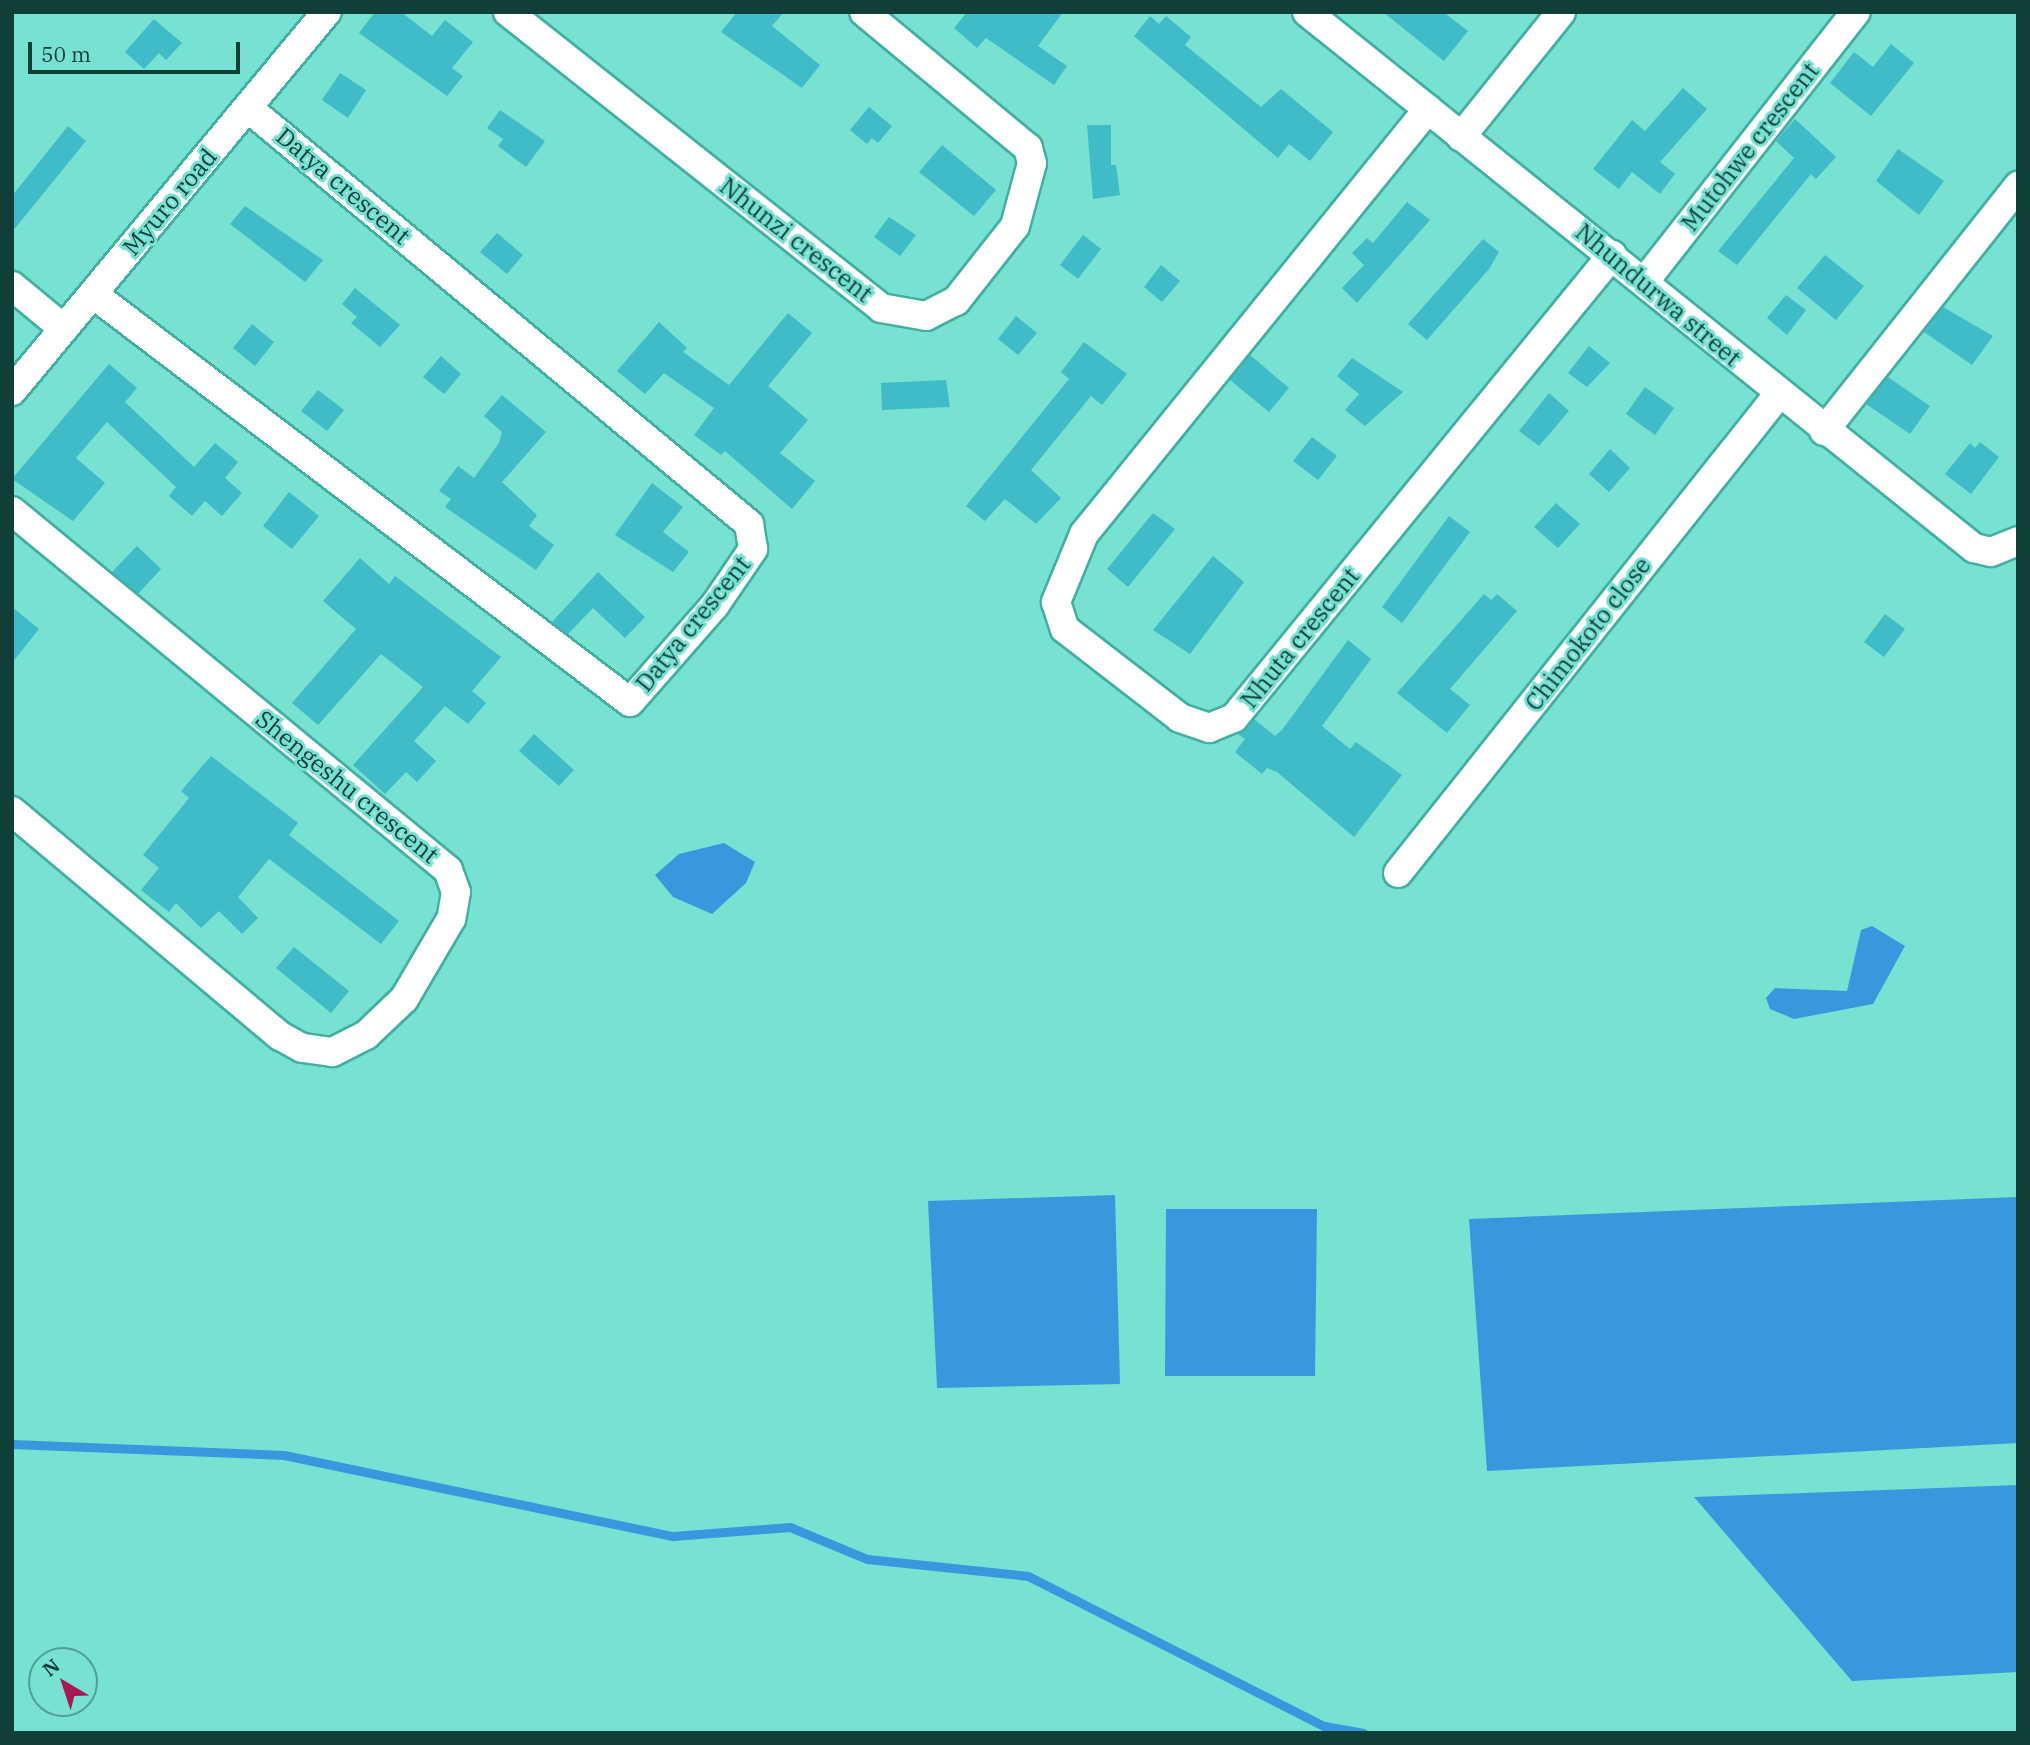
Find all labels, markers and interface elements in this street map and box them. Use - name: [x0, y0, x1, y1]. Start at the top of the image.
- scale bar: [32, 28, 243, 72]
- text: 50 m: [41, 40, 91, 68]
- street label: Mutohwe crescent: [1675, 57, 1825, 237]
- street label: Datya crescent: [270, 122, 416, 250]
- street label: Myuro road: [117, 143, 223, 261]
- street label: Nhunzi crescent: [714, 172, 878, 308]
- street label: Nhundurwa street: [1570, 218, 1746, 372]
- street label: Datya crescent: [630, 550, 756, 698]
- street label: Chimokoto close: [1519, 551, 1657, 717]
- street label: Nhuta crescent: [1235, 562, 1365, 714]
- street label: Shengeshu crescent: [250, 705, 444, 869]
- north arrow: [28, 1647, 98, 1717]
- text: N: [38, 1653, 64, 1681]

